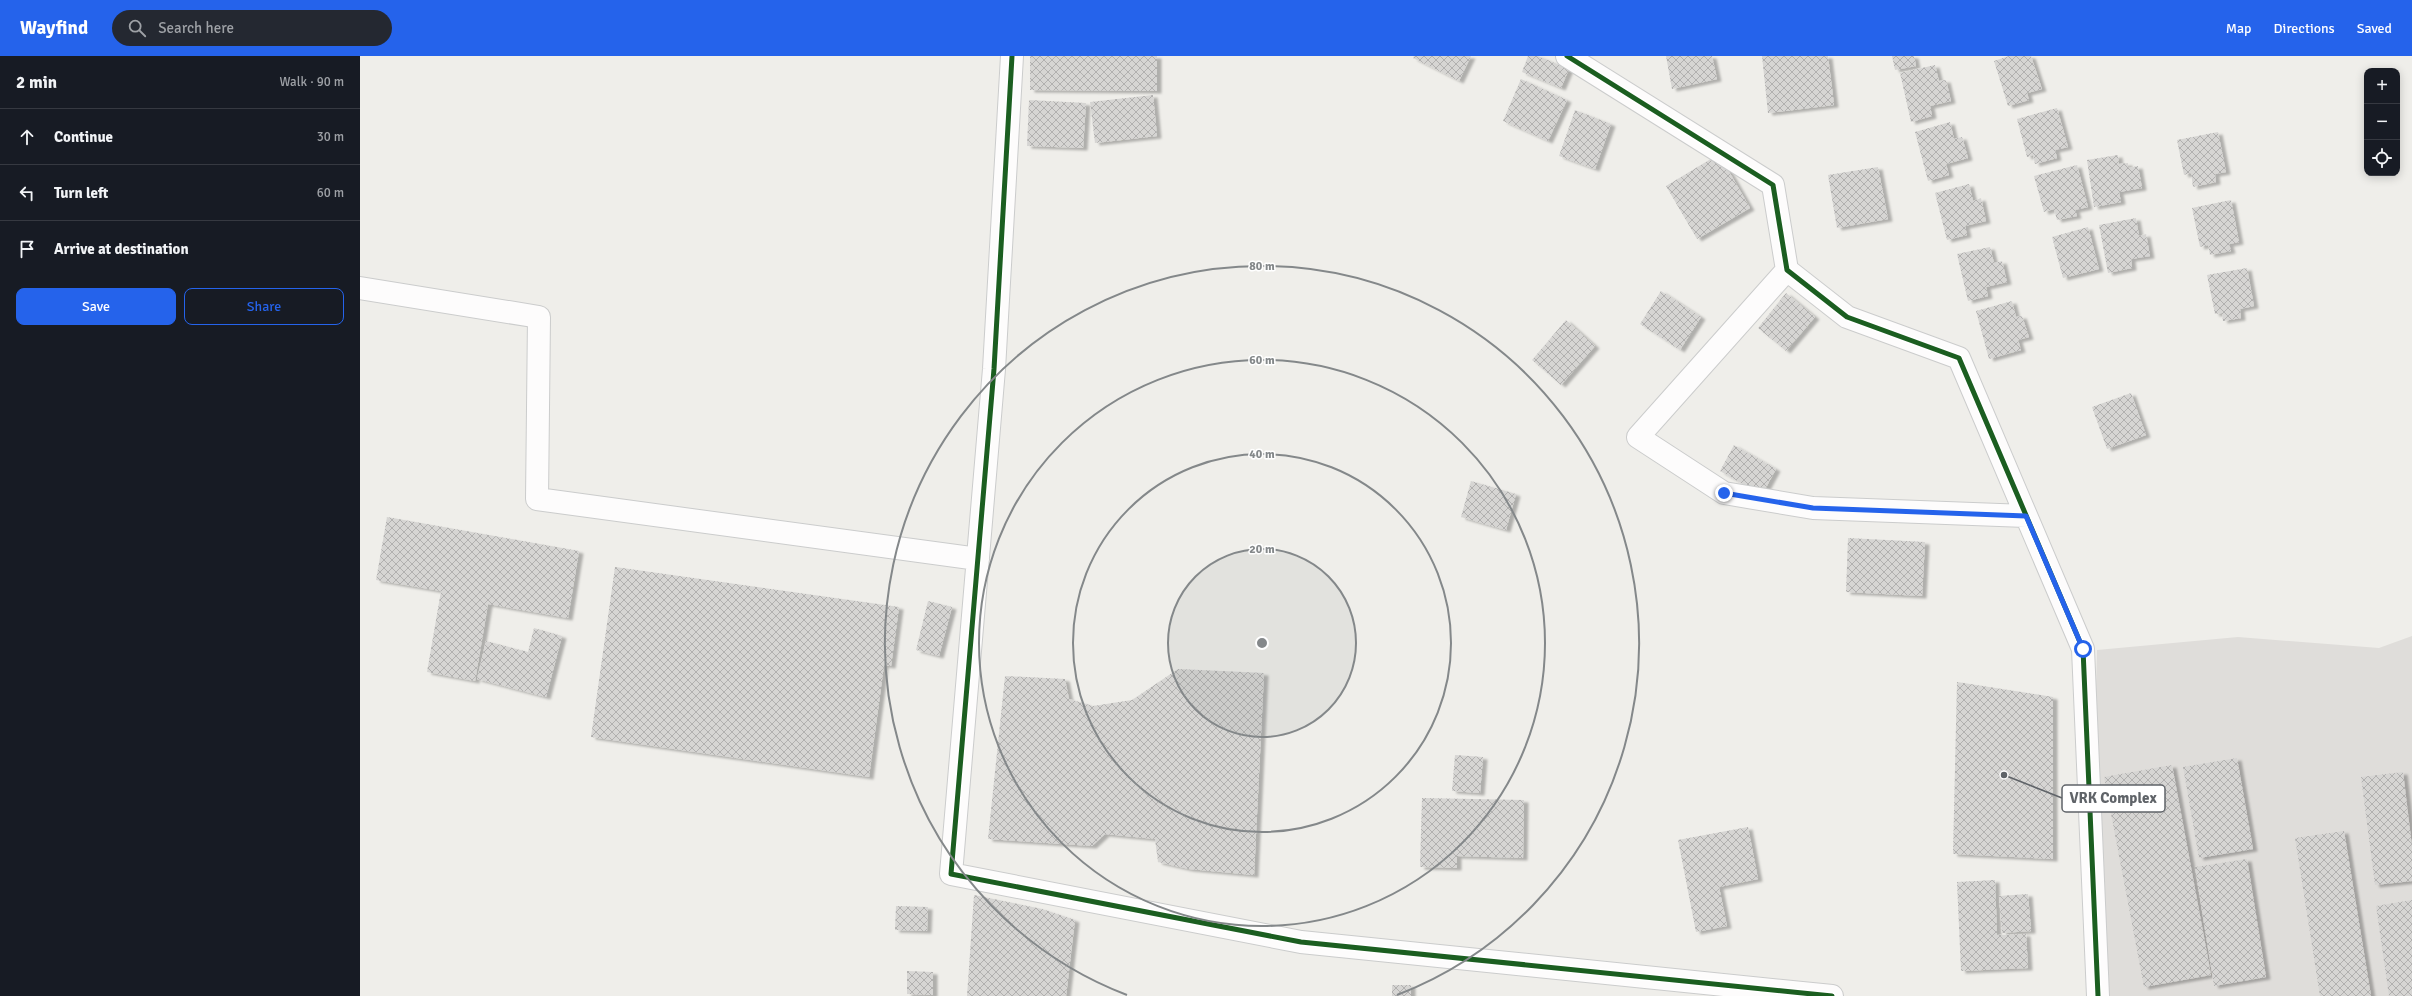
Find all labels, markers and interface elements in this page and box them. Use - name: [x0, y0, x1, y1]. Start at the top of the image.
- search box: [112, 10, 392, 46]
- text: Wayfind: [20, 16, 88, 40]
- icon: search: [126, 17, 148, 39]
- text: Search here: [158, 19, 234, 37]
- text: Map: [2226, 20, 2252, 37]
- text: Directions: [2274, 20, 2335, 37]
- text: Saved: [2357, 20, 2392, 37]
- map controls: [2364, 68, 2400, 176]
- button: +: [2364, 68, 2400, 104]
- text: 2 min: [16, 72, 57, 93]
- text: Walk · 90 m: [280, 74, 344, 90]
- button: −: [2364, 104, 2400, 140]
- icon: ahead: [16, 126, 38, 148]
- text: Continue: [54, 128, 113, 146]
- text: 30 m: [317, 129, 344, 145]
- button: locate: [2364, 140, 2400, 176]
- icon: left: [16, 182, 38, 204]
- text: Turn left: [54, 184, 108, 202]
- text: 60 m: [317, 185, 344, 201]
- icon: arrive: [16, 238, 38, 260]
- text: Arrive at destination: [54, 240, 189, 258]
- text: 80 m: [1249, 259, 1275, 274]
- button: Save: [16, 288, 176, 325]
- button: Share: [184, 288, 344, 325]
- text: 60 m: [1249, 353, 1275, 368]
- text: 40 m: [1249, 447, 1275, 462]
- route end: [1715, 484, 1733, 502]
- text: 20 m: [1249, 542, 1275, 557]
- centre of rings: [1255, 636, 1269, 650]
- route start: [2074, 640, 2092, 658]
- callout: VRK Complex: [2062, 785, 2165, 812]
- text: VRK Complex: [2069, 789, 2157, 807]

